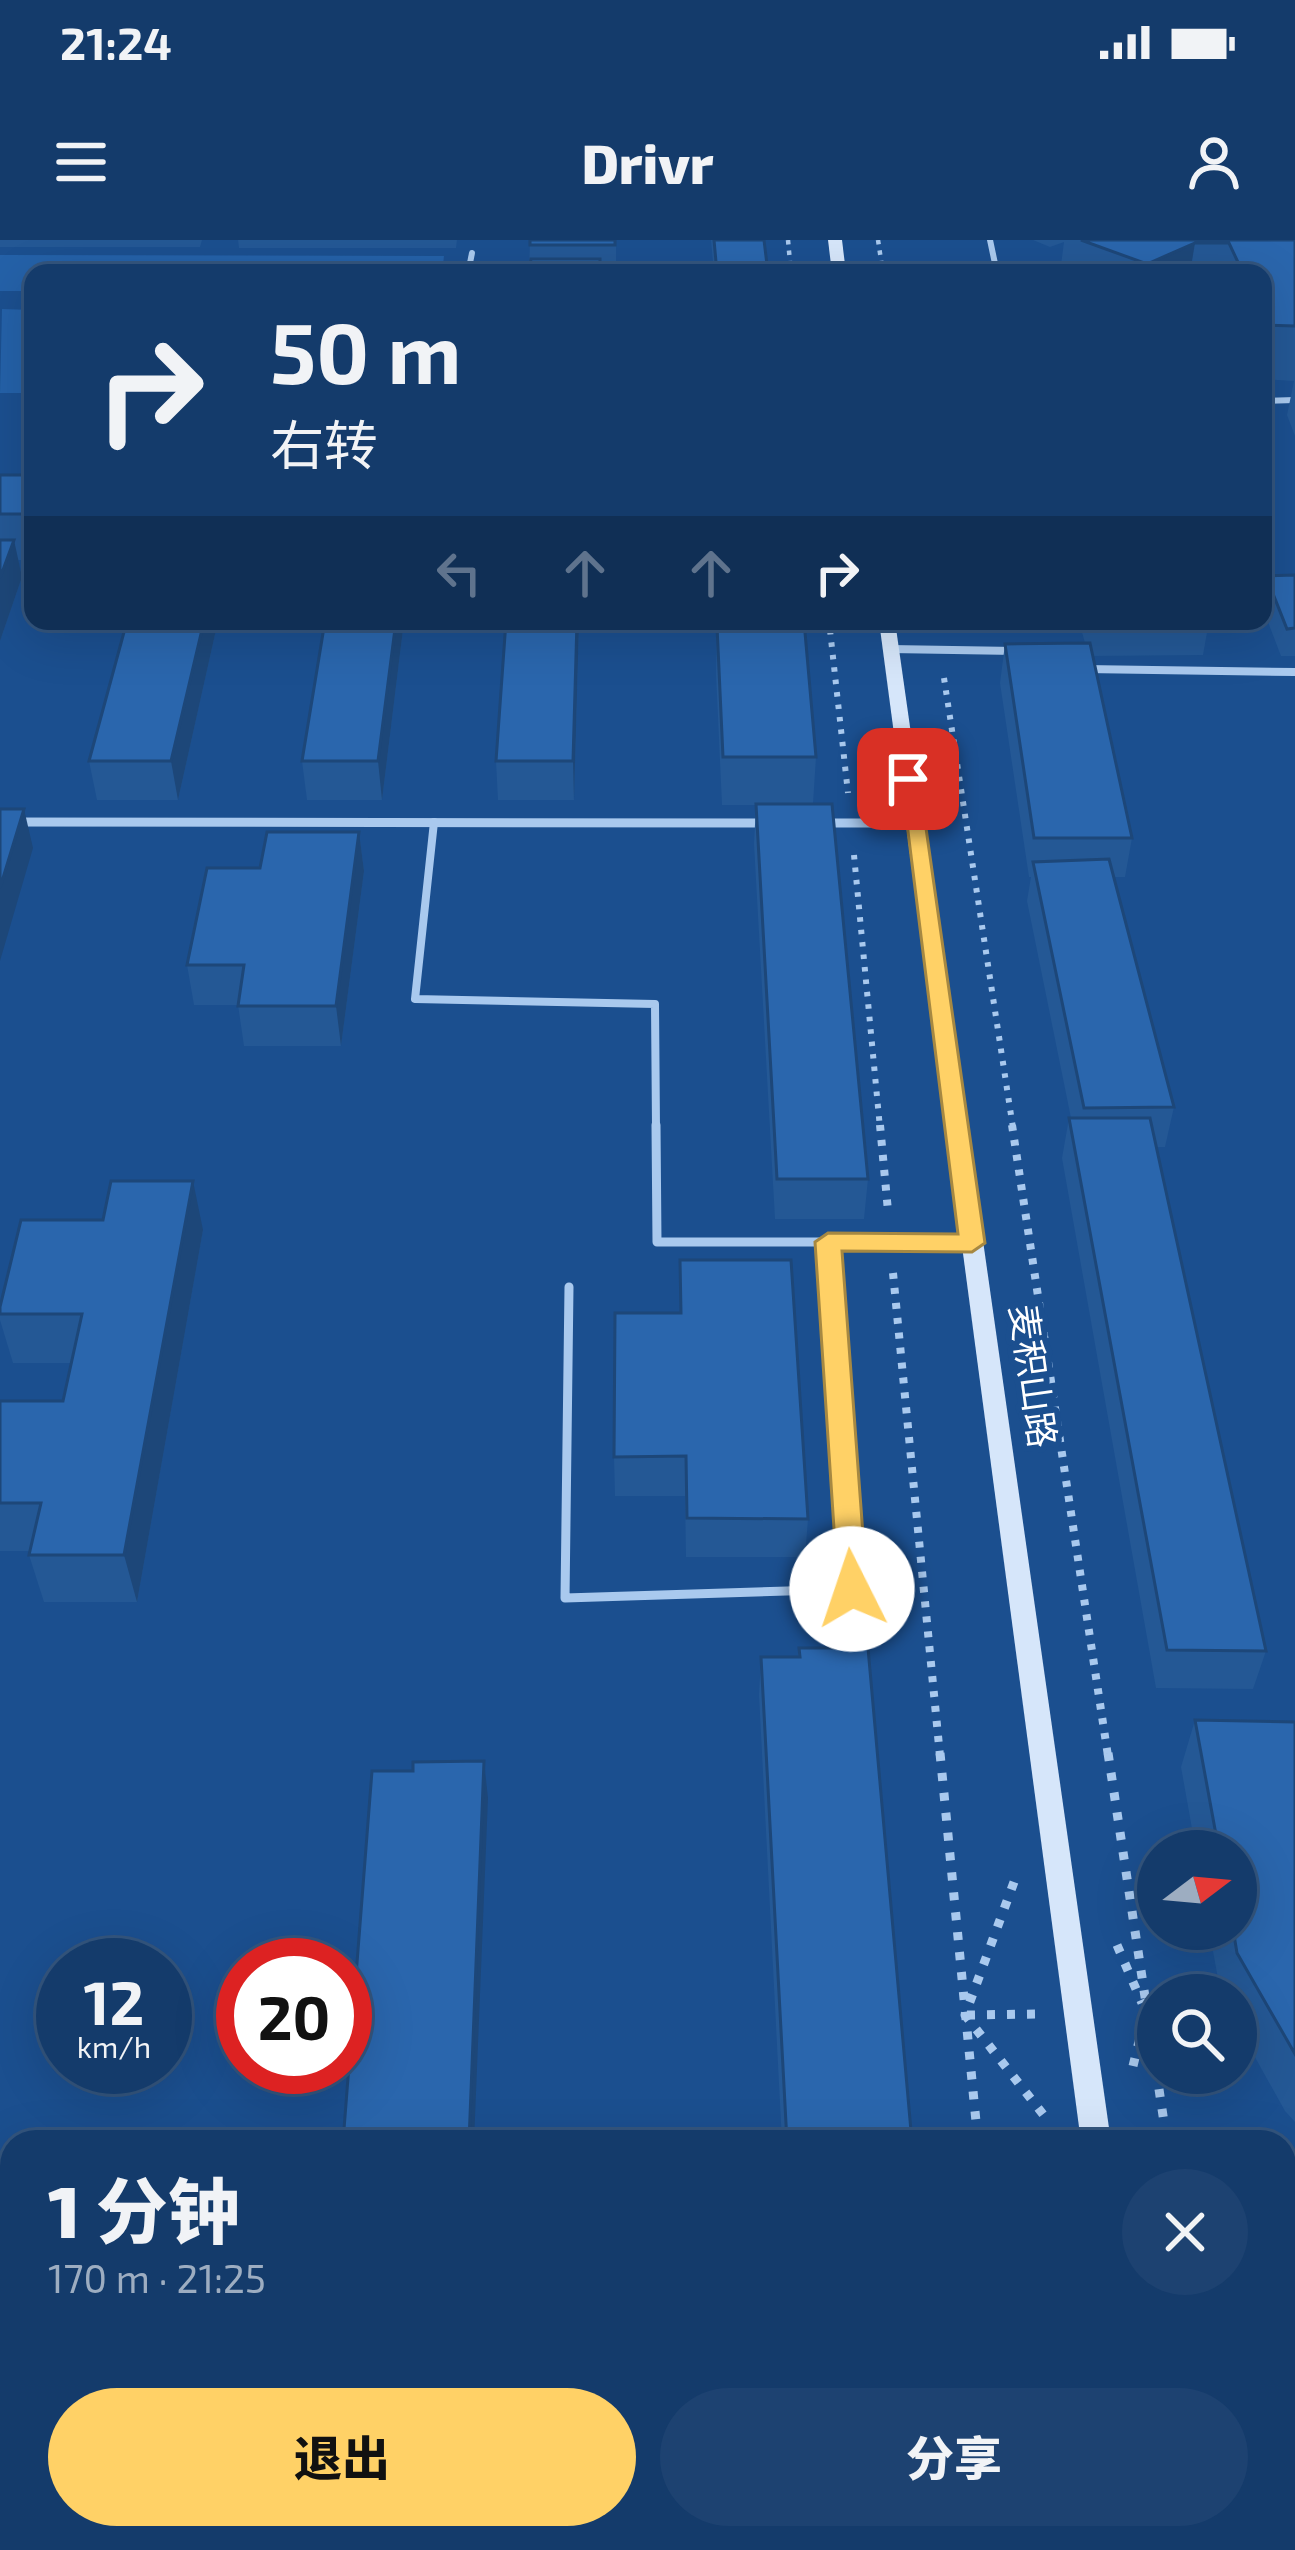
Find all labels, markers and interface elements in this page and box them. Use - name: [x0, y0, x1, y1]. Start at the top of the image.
- text: 21:24: [60, 15, 172, 69]
- icon: menu: [48, 129, 114, 195]
- icon: person: [1181, 129, 1247, 195]
- text: Drivr: [581, 130, 714, 195]
- text: 50 m: [270, 300, 462, 401]
- icon: right: [72, 312, 228, 468]
- text: 右转: [270, 411, 378, 476]
- icon: left: [426, 540, 492, 606]
- icon: ahead: [552, 540, 618, 606]
- icon: ahead: [678, 540, 744, 606]
- icon: right: [804, 540, 870, 606]
- pin: [857, 728, 959, 830]
- icon: arrive: [875, 746, 941, 812]
- street label: 麦积山路: [1003, 1301, 1066, 1450]
- position arrow: [789, 1526, 915, 1652]
- north arrow: [1137, 1830, 1257, 1950]
- map controls: [1137, 1830, 1257, 2094]
- speed limit sign: 20: [216, 1938, 372, 2094]
- text: 12: [84, 1965, 144, 2037]
- button: search: [1137, 1974, 1257, 2094]
- text: km/h: [77, 2028, 151, 2064]
- text: 1 分钟: [48, 2166, 240, 2252]
- button: close: [1122, 2169, 1248, 2295]
- text: 170 m · 21:25: [48, 2254, 266, 2301]
- button: 退出: [48, 2388, 636, 2526]
- button: 分享: [660, 2388, 1248, 2526]

